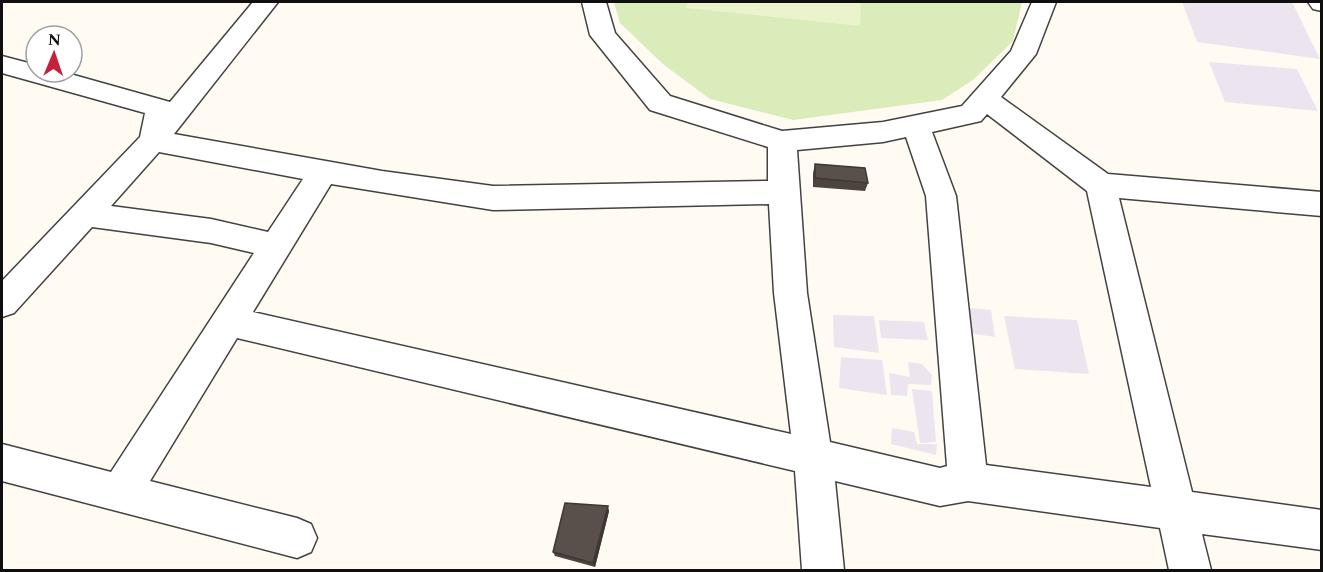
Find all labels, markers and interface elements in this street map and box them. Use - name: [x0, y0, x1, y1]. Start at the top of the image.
- north arrow: [24, 24, 84, 84]
- text: N: [48, 28, 61, 52]

